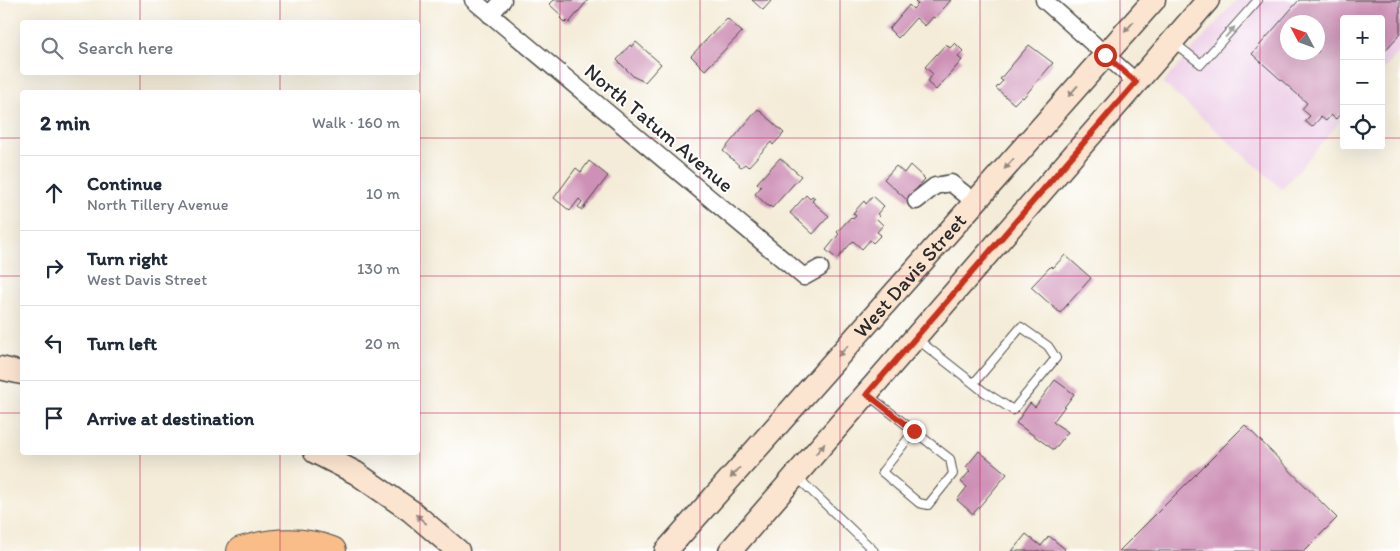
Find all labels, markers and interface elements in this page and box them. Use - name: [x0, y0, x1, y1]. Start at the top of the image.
- north arrow: [1280, 15, 1325, 60]
- map controls: [1340, 15, 1385, 150]
- button: +: [1340, 15, 1385, 60]
- search box: [20, 20, 420, 75]
- one-way arrow: [1124, 21, 1135, 34]
- one-way arrow: [1224, 26, 1235, 39]
- icon: search: [38, 34, 66, 62]
- text: Search here: [78, 36, 173, 59]
- route start: [1094, 44, 1117, 67]
- street label: North Tatum Avenue: [580, 58, 739, 197]
- button: −: [1340, 60, 1385, 105]
- one-way arrow: [1067, 85, 1079, 97]
- button: locate: [1340, 105, 1385, 150]
- text: 2 min: [40, 110, 90, 135]
- text: Walk · 160 m: [312, 113, 400, 132]
- one-way arrow: [1003, 157, 1015, 169]
- text: Continue: [87, 172, 162, 195]
- icon: ahead: [40, 179, 68, 207]
- text: 10 m: [366, 184, 400, 203]
- text: North Tillery Avenue: [87, 195, 229, 214]
- street label: West Davis Street: [848, 208, 971, 343]
- text: Turn right: [87, 247, 168, 270]
- icon: right: [40, 254, 68, 282]
- text: 130 m: [357, 259, 400, 278]
- text: West Davis Street: [87, 270, 207, 289]
- icon: left: [40, 329, 68, 357]
- text: Turn left: [87, 332, 157, 355]
- text: 20 m: [365, 334, 400, 353]
- one-way arrow: [838, 345, 849, 357]
- icon: arrive: [40, 404, 68, 432]
- text: Arrive at destination: [87, 407, 254, 430]
- route end: [903, 420, 926, 443]
- one-way arrow: [814, 442, 825, 455]
- one-way arrow: [730, 466, 741, 479]
- one-way arrow: [415, 514, 427, 525]

